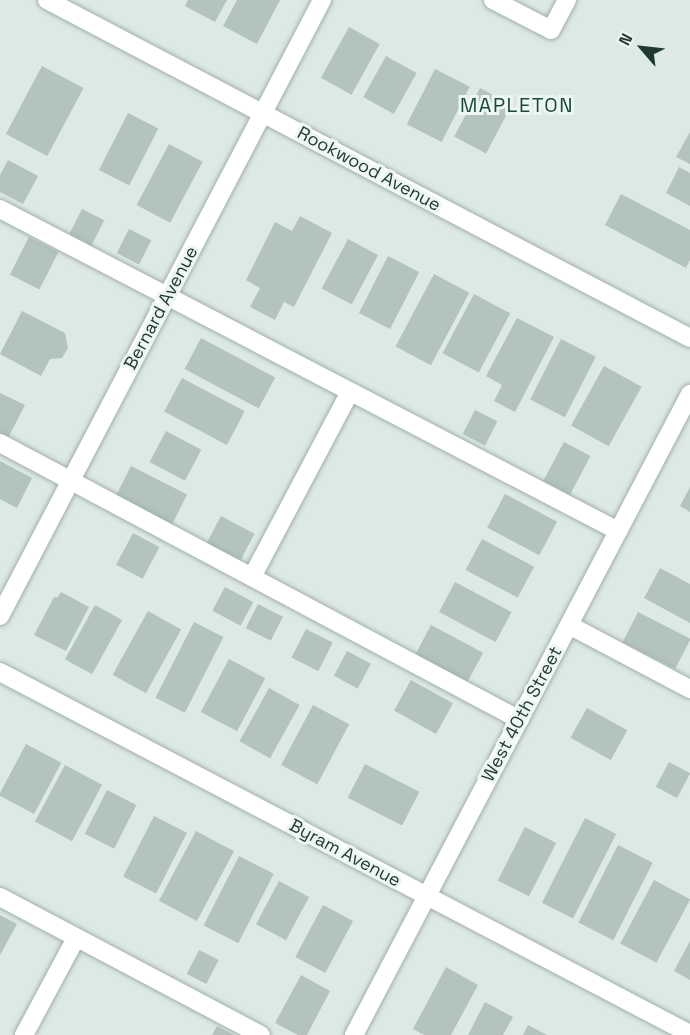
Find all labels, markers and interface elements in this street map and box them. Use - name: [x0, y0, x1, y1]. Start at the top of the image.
- north arrow: [612, 18, 672, 78]
- text: N: [614, 30, 637, 49]
- district label: MAPLETON: [460, 93, 574, 117]
- street label: Rookwood Avenue: [293, 122, 445, 216]
- street label: Bernard Avenue: [119, 242, 203, 374]
- street label: West 40th Street: [477, 643, 567, 785]
- street label: Byram Avenue: [285, 814, 405, 892]

